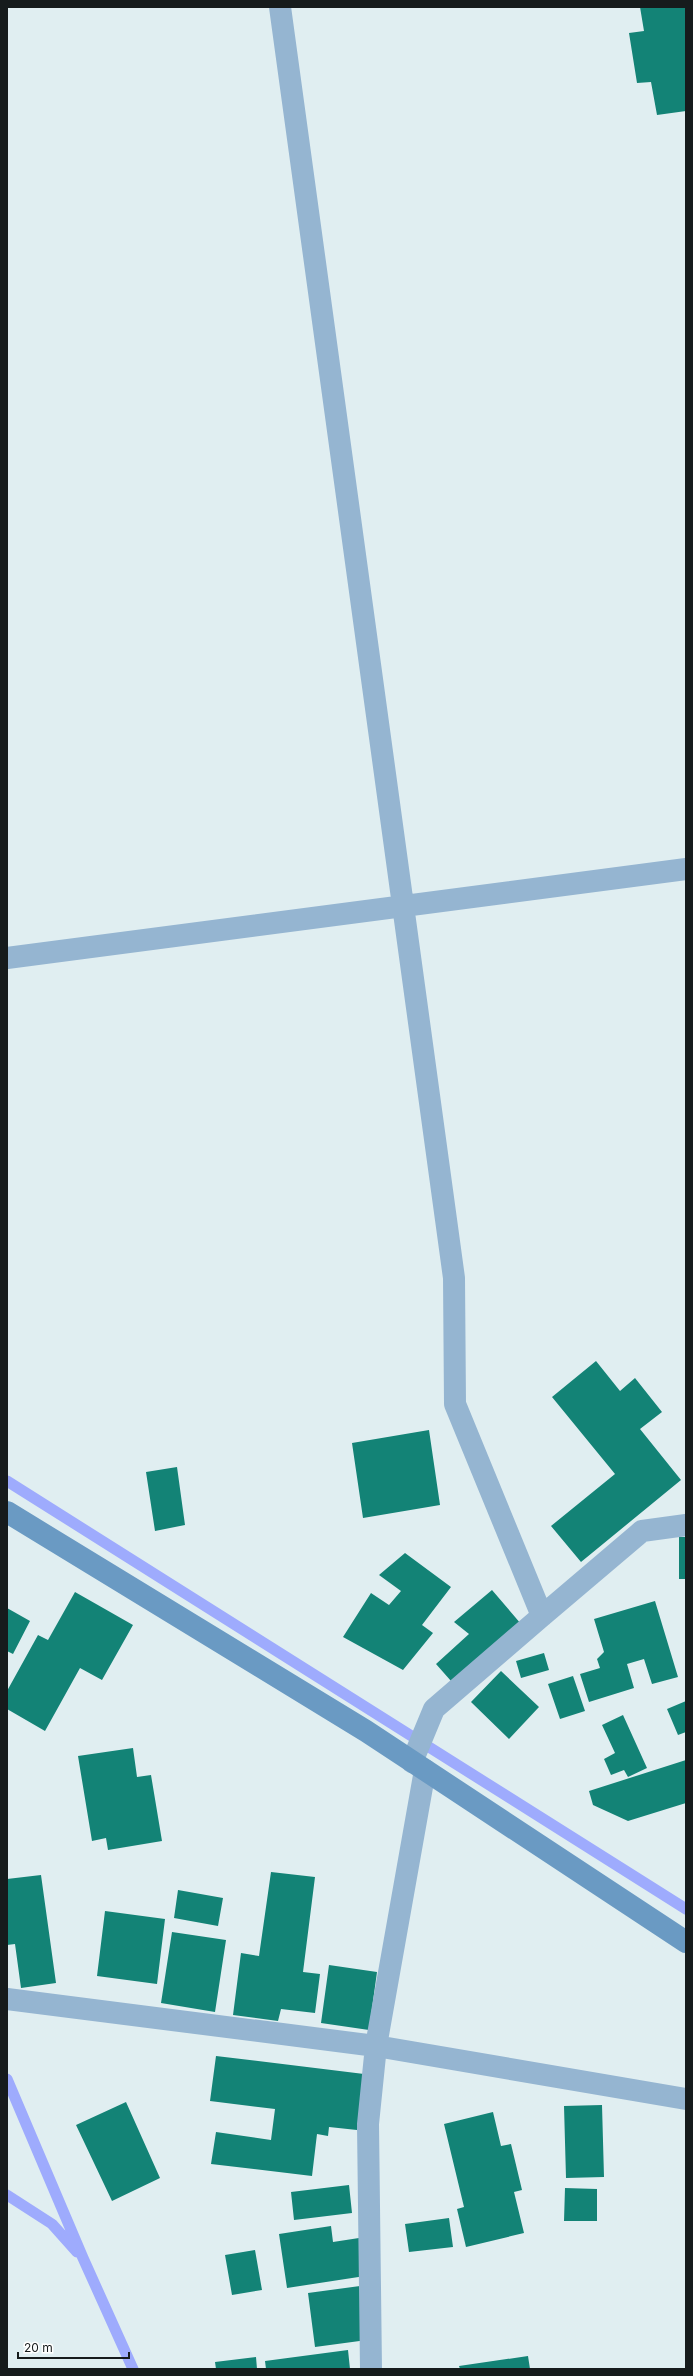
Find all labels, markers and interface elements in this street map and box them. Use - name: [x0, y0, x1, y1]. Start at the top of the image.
- scale bar: [18, 2334, 129, 2360]
- text: 20 m: [24, 2340, 53, 2355]

